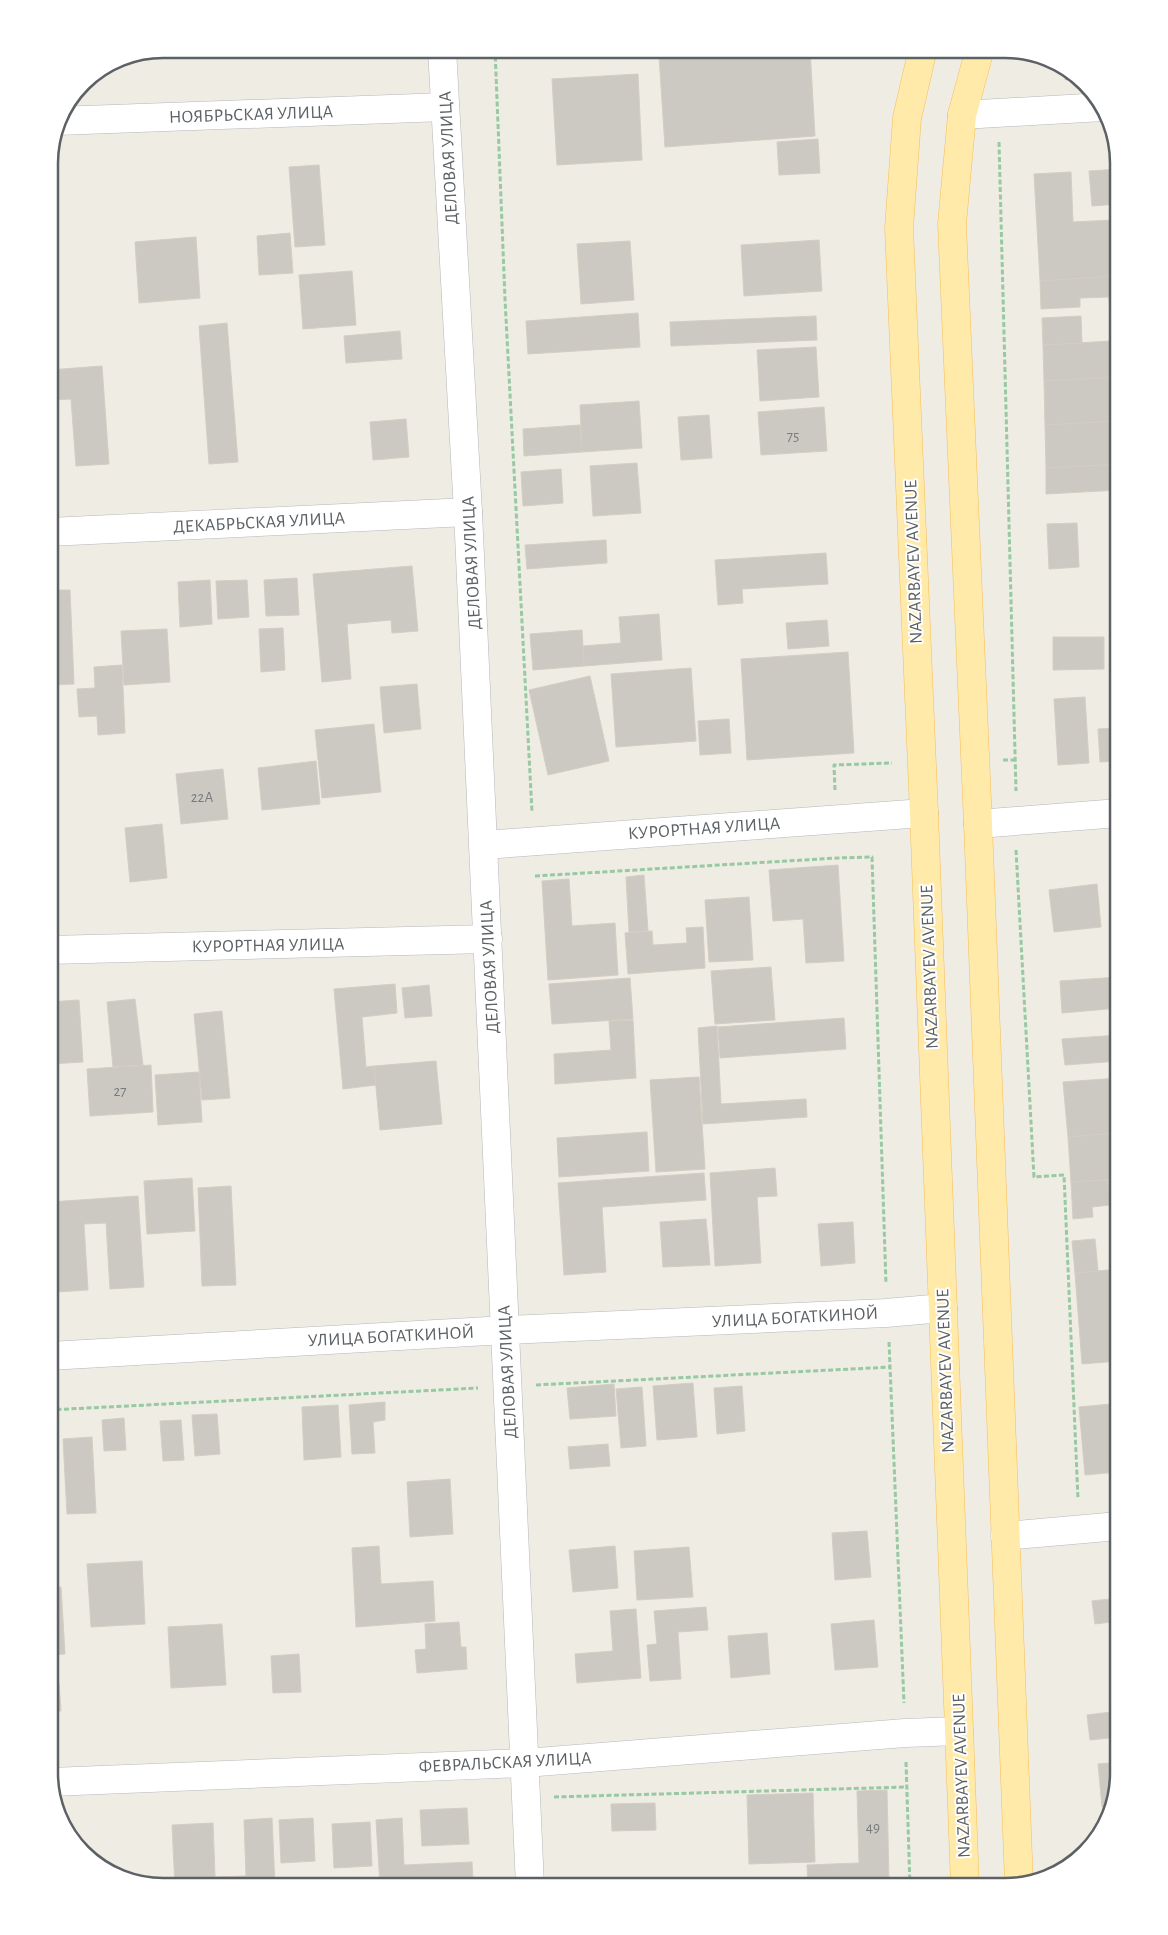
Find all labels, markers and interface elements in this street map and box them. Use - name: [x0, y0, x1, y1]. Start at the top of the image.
- street label: ДЕЛОВАЯ УЛИЦА: [436, 90, 461, 225]
- street label: НОЯБРЬСКАЯ УЛИЦА: [169, 103, 334, 127]
- house number: 75: [787, 429, 799, 444]
- street label: NAZARBAYEV AVENUE: [902, 479, 926, 644]
- street label: ДЕЛОВАЯ УЛИЦА: [459, 495, 484, 630]
- street label: ДЕКАБРЬСКАЯ УЛИЦА: [173, 509, 346, 536]
- house number: 22А: [191, 790, 213, 805]
- street label: КУРОРТНАЯ УЛИЦА: [627, 815, 781, 843]
- street label: NAZARBAYEV AVENUE: [918, 884, 942, 1049]
- street label: ДЕЛОВАЯ УЛИЦА: [477, 899, 502, 1034]
- street label: КУРОРТНАЯ УЛИЦА: [191, 936, 345, 956]
- house number: 27: [113, 1084, 127, 1099]
- street label: NAZARBAYEV AVENUE: [934, 1288, 958, 1453]
- street label: УЛИЦА БОГАТКИНОЙ: [711, 1303, 879, 1331]
- street label: ДЕЛОВАЯ УЛИЦА: [495, 1304, 520, 1439]
- street label: УЛИЦА БОГАТКИНОЙ: [307, 1322, 475, 1350]
- street label: NAZARBAYEV AVENUE: [950, 1693, 974, 1858]
- street label: ФЕВРАЛЬСКАЯ УЛИЦА: [418, 1749, 592, 1777]
- house number: 49: [866, 1820, 880, 1835]

